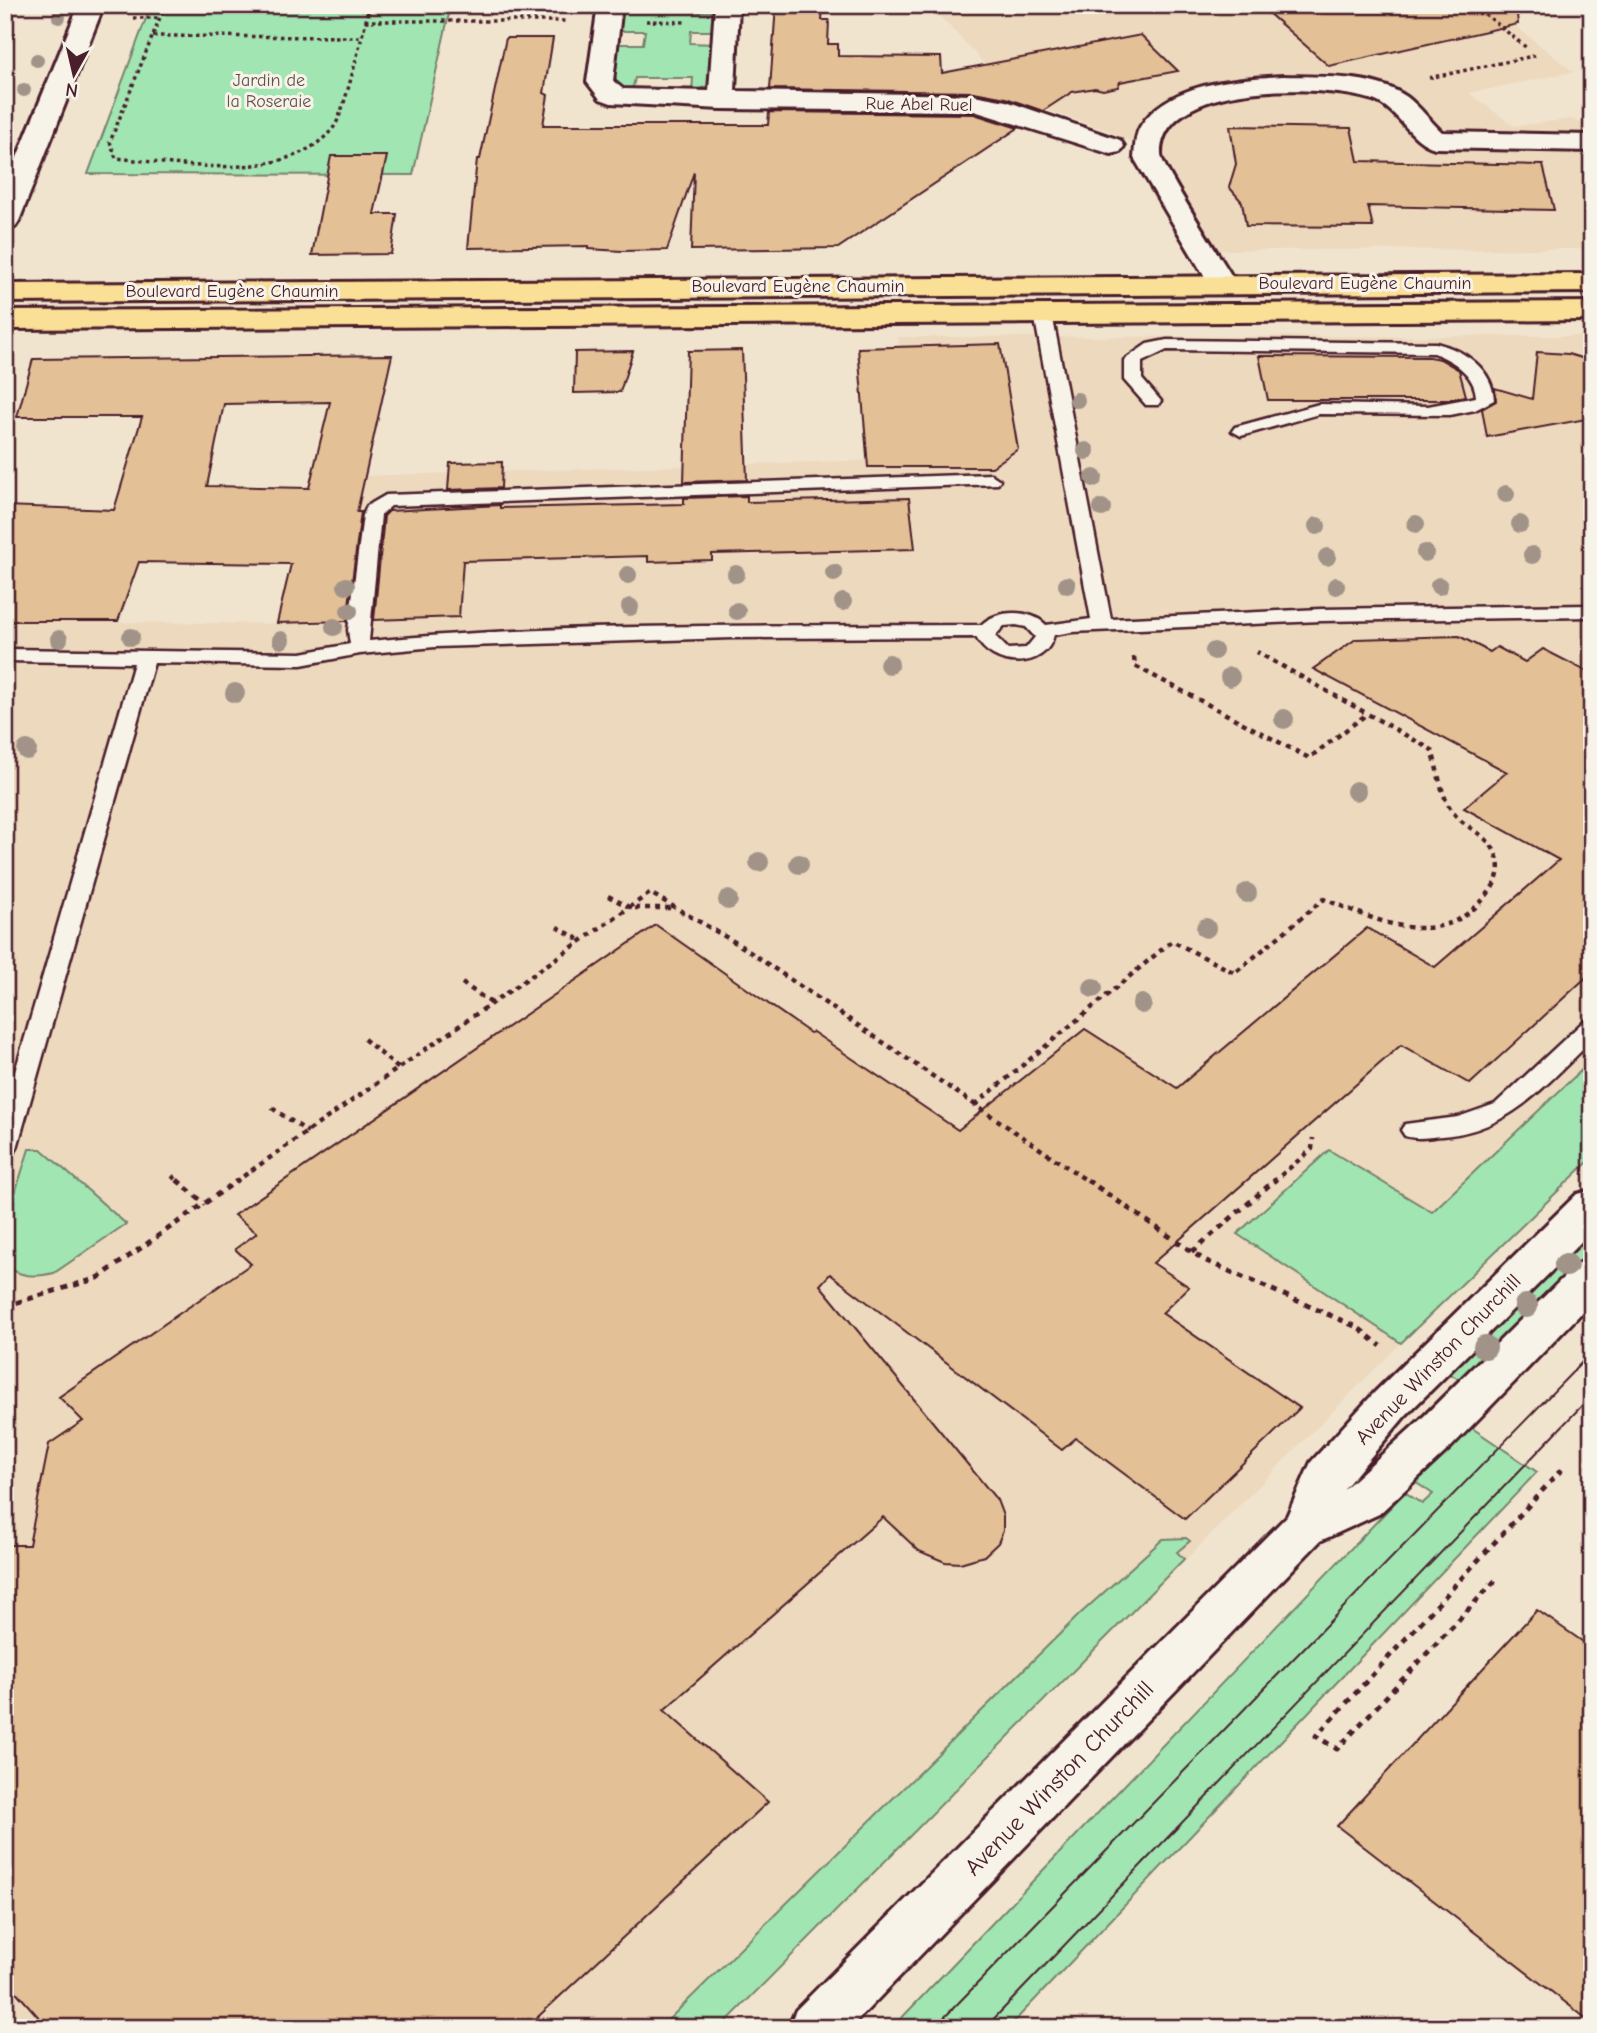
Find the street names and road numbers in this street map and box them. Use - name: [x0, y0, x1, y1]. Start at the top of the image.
- street label: Rue Abel Ruel: [865, 93, 973, 116]
- street label: Boulevard Eugène Chaumin: [1258, 273, 1472, 294]
- street label: Boulevard Eugène Chaumin: [691, 276, 905, 297]
- street label: Boulevard Eugène Chaumin: [125, 281, 339, 302]
- street label: Avenue Winston Churchill: [1350, 1269, 1526, 1449]
- street label: Avenue Winston Churchill: [959, 1675, 1159, 1881]

